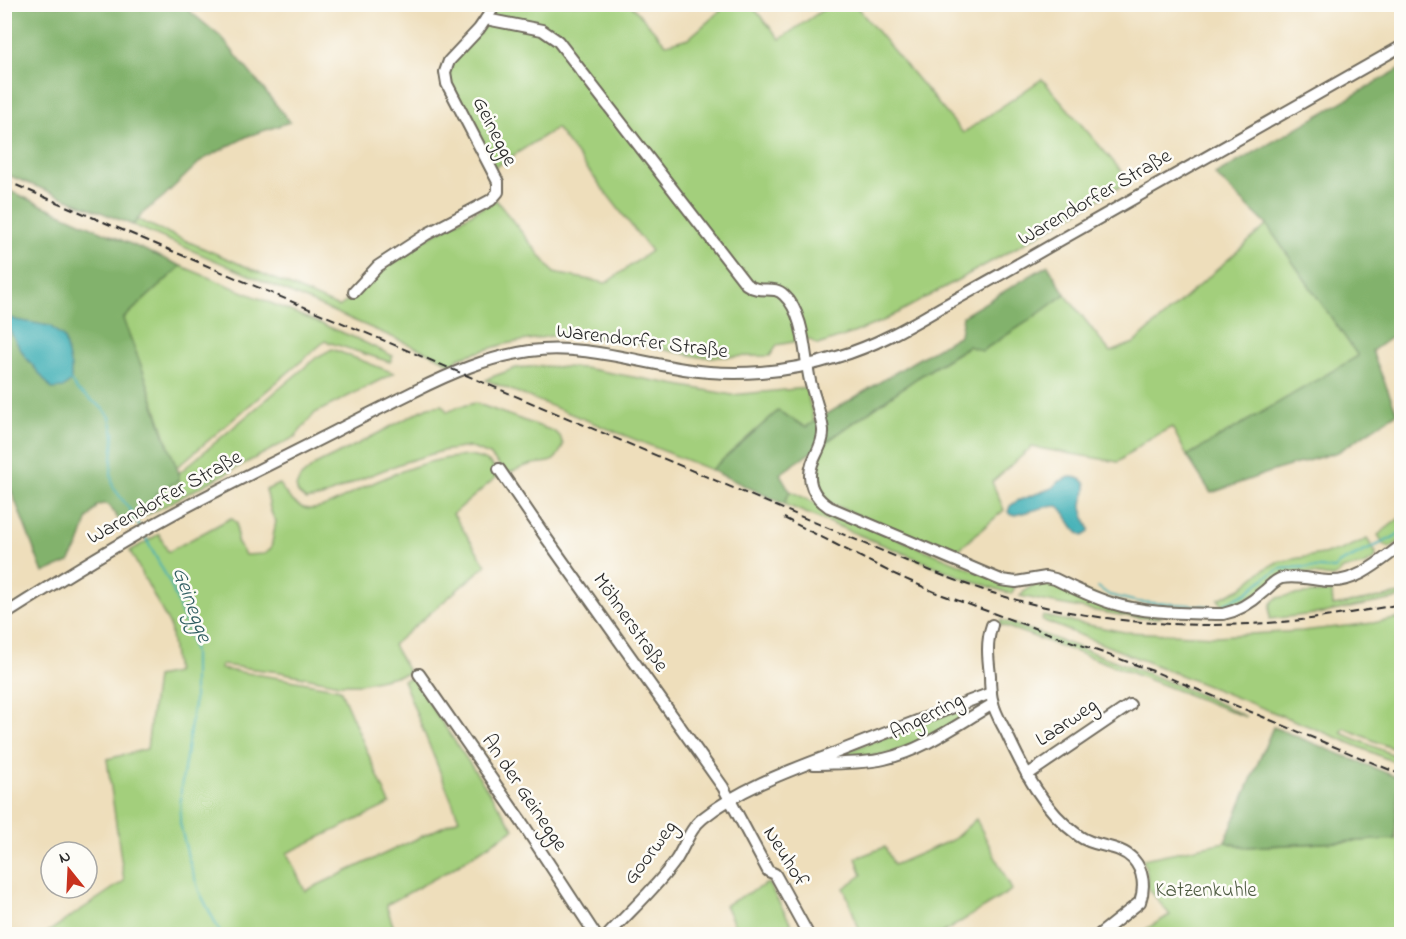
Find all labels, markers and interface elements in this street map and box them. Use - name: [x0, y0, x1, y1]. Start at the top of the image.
- street label: Geinegge: [462, 92, 525, 173]
- street label: Warendorfer Straße: [1013, 142, 1178, 254]
- street label: Warendorfer Straße: [554, 317, 730, 367]
- street label: Warendorfer Straße: [82, 443, 248, 553]
- water label: Geinegge: [163, 563, 220, 648]
- street label: Möhnerstraße: [585, 567, 676, 679]
- street label: Angerring: [885, 686, 970, 750]
- street label: Laarweg: [1030, 691, 1105, 757]
- street label: An der Geinegge: [472, 728, 575, 859]
- street label: Goorweg: [617, 814, 687, 893]
- street label: Neuhof: [755, 821, 815, 893]
- north arrow: [39, 840, 99, 900]
- text: N: [56, 844, 74, 871]
- park label: Katzenkuhle: [1155, 876, 1257, 906]

